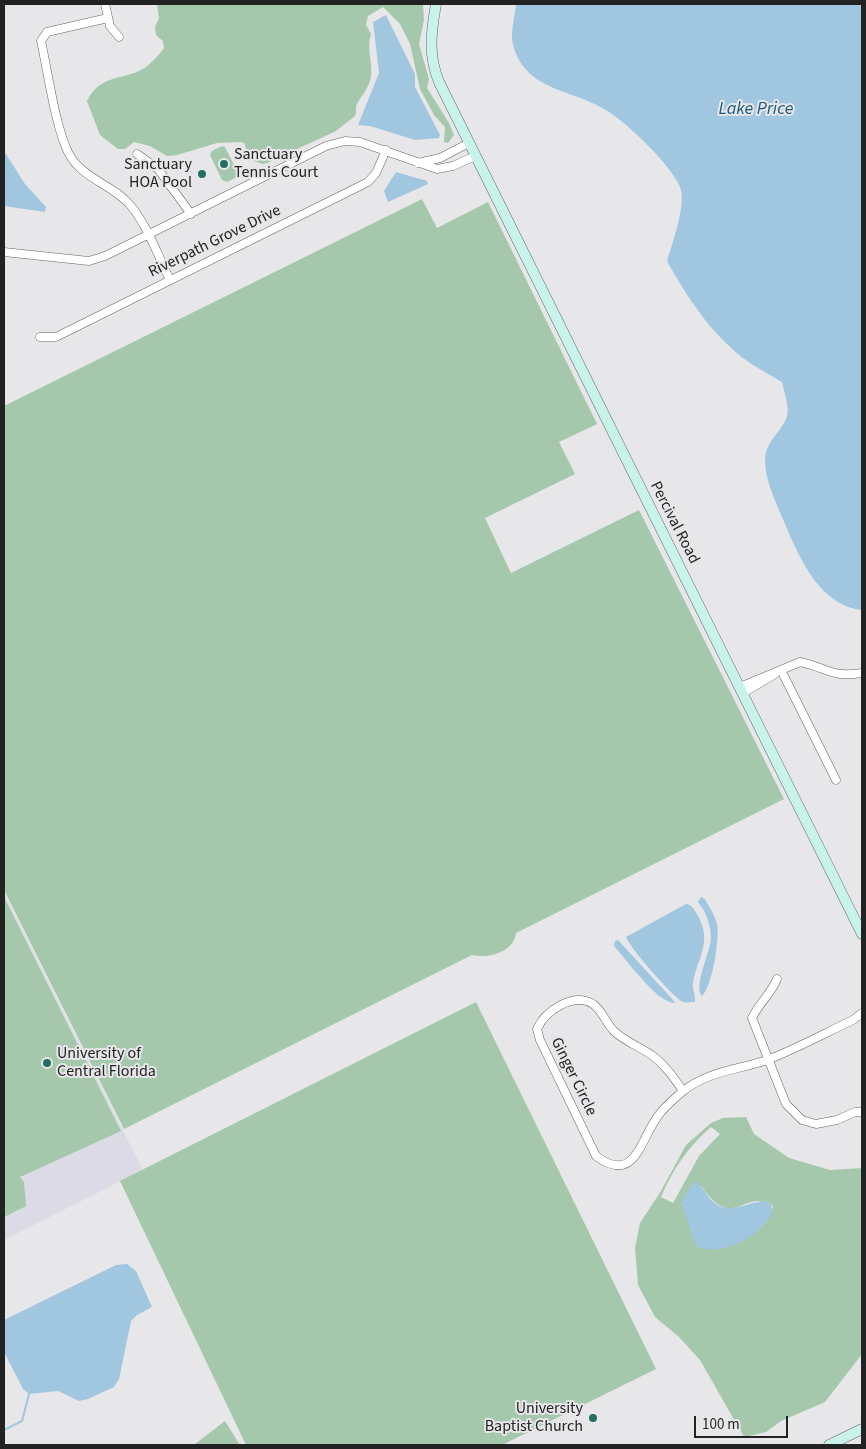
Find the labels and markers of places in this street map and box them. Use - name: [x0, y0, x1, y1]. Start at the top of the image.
- place label: Sanctuary Tennis Court: [234, 145, 318, 183]
- place label: Sanctuary HOA Pool: [124, 155, 192, 193]
- marker: Sanctuary Tennis Court: [218, 158, 230, 170]
- marker: Sanctuary HOA Pool: [196, 168, 208, 180]
- place label: University of Central Florida: [57, 1044, 156, 1082]
- marker: University of Central Florida: [41, 1057, 53, 1069]
- place label: University Baptist Church: [485, 1399, 583, 1437]
- marker: University Baptist Church: [587, 1412, 599, 1424]

